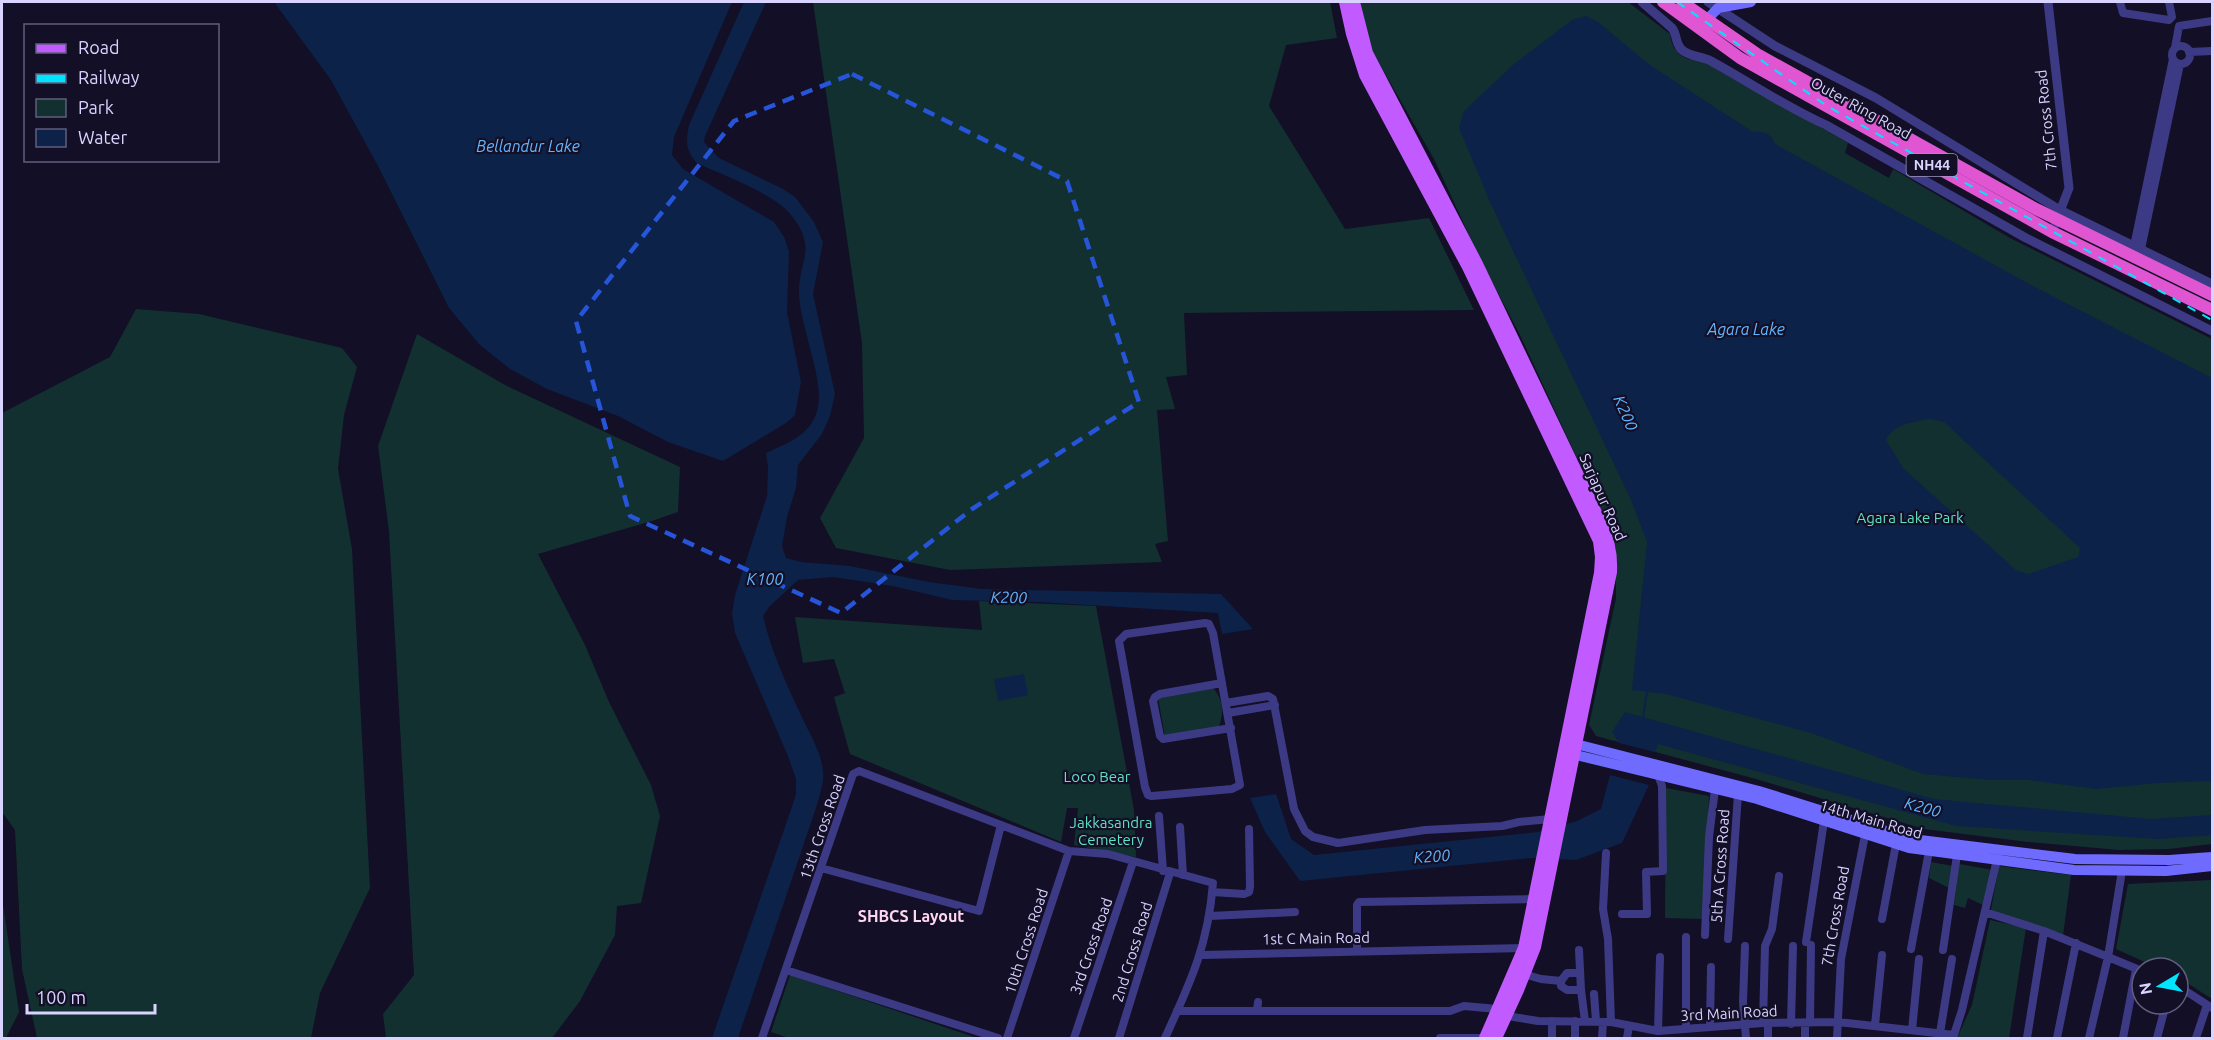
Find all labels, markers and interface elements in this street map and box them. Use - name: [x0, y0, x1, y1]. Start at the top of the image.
- legend: [24, 24, 219, 162]
- text: Road: [78, 37, 120, 57]
- text: Railway: [78, 67, 140, 87]
- street label: 7th Cross Road: [2032, 69, 2060, 171]
- street label: Outer Ring Road: [1808, 73, 1914, 143]
- text: Park: [78, 97, 114, 117]
- text: Water: [78, 127, 128, 147]
- water label: Bellandur Lake: [476, 137, 580, 155]
- road number: NH44: [1906, 154, 1958, 176]
- water label: Agara Lake: [1706, 320, 1785, 338]
- water label: K200: [1610, 392, 1642, 434]
- street label: Sarjapur Road: [1576, 451, 1630, 543]
- park label: Agara Lake Park: [1856, 509, 1964, 526]
- water label: K100: [747, 570, 783, 588]
- water label: K200: [990, 588, 1028, 606]
- park label: Loco Bear: [1064, 768, 1131, 785]
- street label: 13th Cross Road: [796, 772, 848, 882]
- water label: K200: [1903, 794, 1943, 820]
- street label: 14th Main Road: [1818, 796, 1924, 842]
- street label: 5th A Cross Road: [1708, 808, 1732, 924]
- park label: Jakkasandra Cemetery: [1070, 814, 1152, 848]
- water label: K200: [1413, 846, 1451, 866]
- street label: 7th Cross Road: [1818, 865, 1852, 967]
- street label: 10th Cross Road: [1001, 886, 1051, 996]
- street label: 3rd Cross Road: [1067, 895, 1115, 997]
- street label: 2nd Cross Road: [1109, 900, 1155, 1004]
- district label: SHBCS Layout: [858, 907, 964, 925]
- street label: 1st C Main Road: [1262, 929, 1370, 947]
- north arrow: [2130, 956, 2190, 1016]
- scale bar: [27, 977, 154, 1015]
- text: N: [2135, 981, 2155, 996]
- text: 100 m: [36, 987, 86, 1007]
- street label: 3rd Main Road: [1680, 1002, 1778, 1024]

